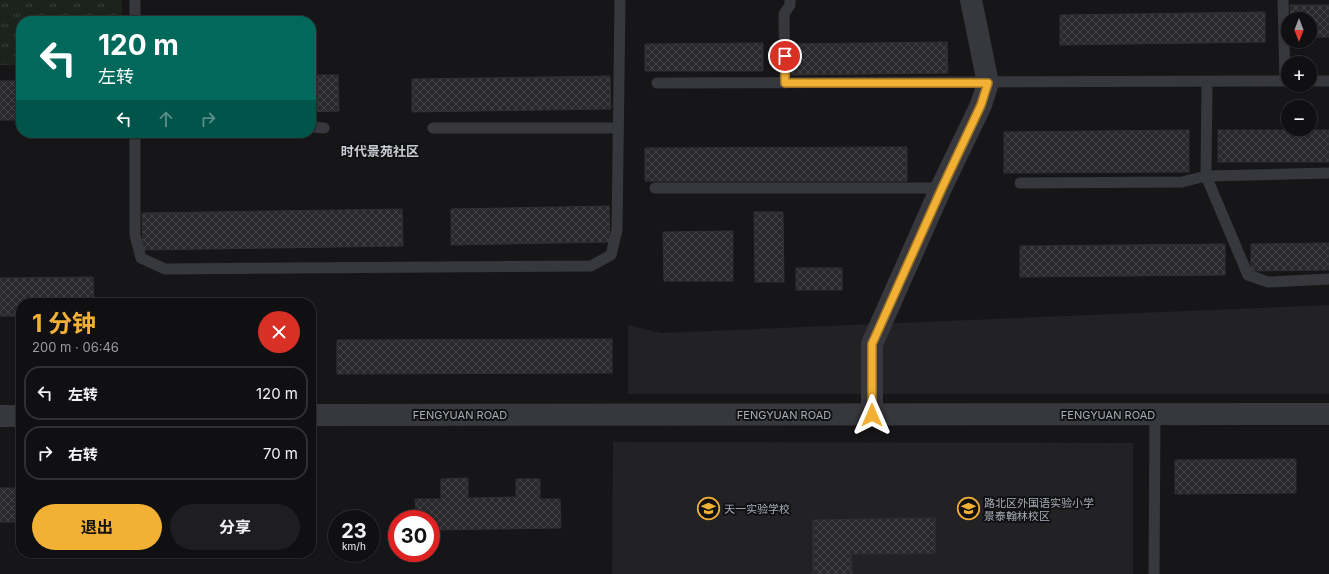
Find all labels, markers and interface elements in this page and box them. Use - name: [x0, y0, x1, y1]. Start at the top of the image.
- north arrow: [1281, 12, 1317, 48]
- map controls: [1281, 12, 1317, 136]
- text: 120 m: [98, 28, 179, 62]
- icon: left: [32, 32, 84, 84]
- pin: [768, 39, 802, 73]
- icon: arrive: [774, 45, 796, 67]
- button: +: [1281, 56, 1317, 92]
- text: 左转: [98, 66, 134, 87]
- button: −: [1281, 100, 1317, 136]
- icon: left: [113, 108, 135, 130]
- icon: ahead: [155, 108, 177, 130]
- icon: right: [197, 108, 219, 130]
- district label: 时代景苑社区: [341, 143, 419, 159]
- text: 1 分钟: [32, 309, 96, 338]
- button: close: [258, 311, 300, 353]
- text: 200 m · 06:46: [32, 339, 119, 355]
- icon: left: [34, 382, 56, 404]
- text: 120 m: [256, 384, 298, 403]
- text: 左转: [68, 385, 98, 404]
- position arrow: [851, 394, 893, 436]
- street label: FENGYUAN ROAD: [413, 408, 507, 422]
- street label: FENGYUAN ROAD: [737, 408, 831, 422]
- street label: FENGYUAN ROAD: [1061, 408, 1155, 422]
- icon: right: [34, 442, 56, 464]
- text: 70 m: [263, 444, 298, 463]
- text: 右转: [68, 445, 98, 464]
- school or university icon: 天一实验学校: [695, 496, 721, 522]
- school or university icon: 路北区外国语实验小学 景泰翰林校区: [955, 496, 981, 522]
- place label: 路北区外国语实验小学 景泰翰林校区: [984, 496, 1094, 523]
- place label: 天一实验学校: [724, 502, 790, 516]
- button: 退出: [32, 504, 162, 550]
- button: 分享: [170, 504, 300, 550]
- speed limit sign: 30: [388, 510, 440, 562]
- text: 23: [341, 519, 367, 543]
- text: km/h: [342, 540, 366, 552]

